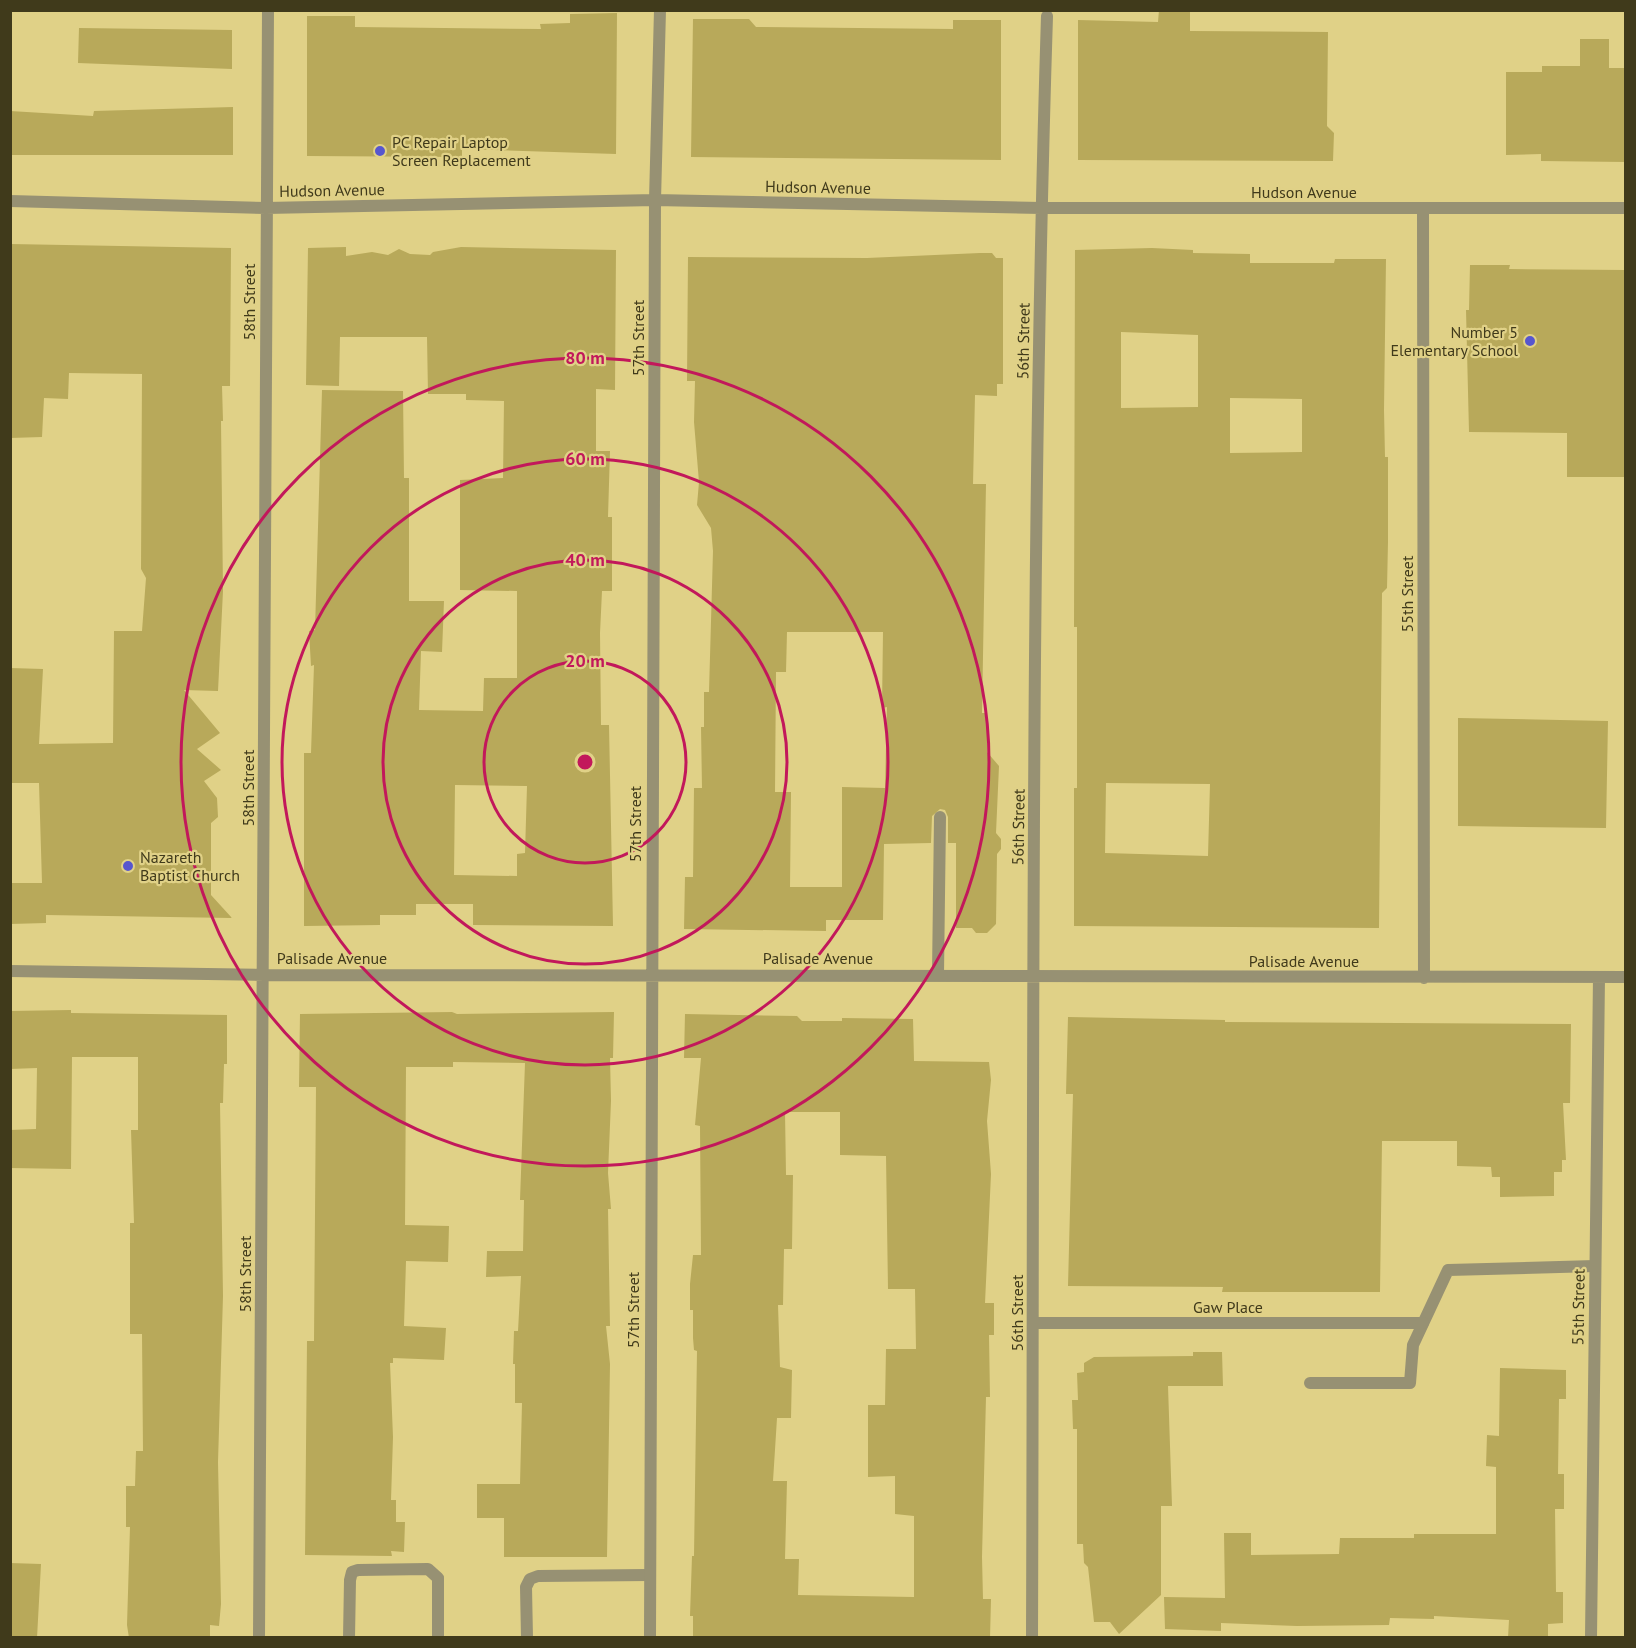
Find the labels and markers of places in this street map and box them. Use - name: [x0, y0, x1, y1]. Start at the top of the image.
- place label: PC Repair Laptop Screen Replacement: [392, 132, 531, 170]
- marker: PC Repair Laptop Screen Replacement: [373, 144, 387, 158]
- place label: Number 5 Elementary School: [1391, 322, 1518, 360]
- marker: Number 5 Elementary School: [1523, 334, 1537, 348]
- centre of rings: [575, 752, 595, 772]
- place label: Nazareth Baptist Church: [140, 847, 240, 885]
- marker: Nazareth Baptist Church: [121, 859, 135, 873]

